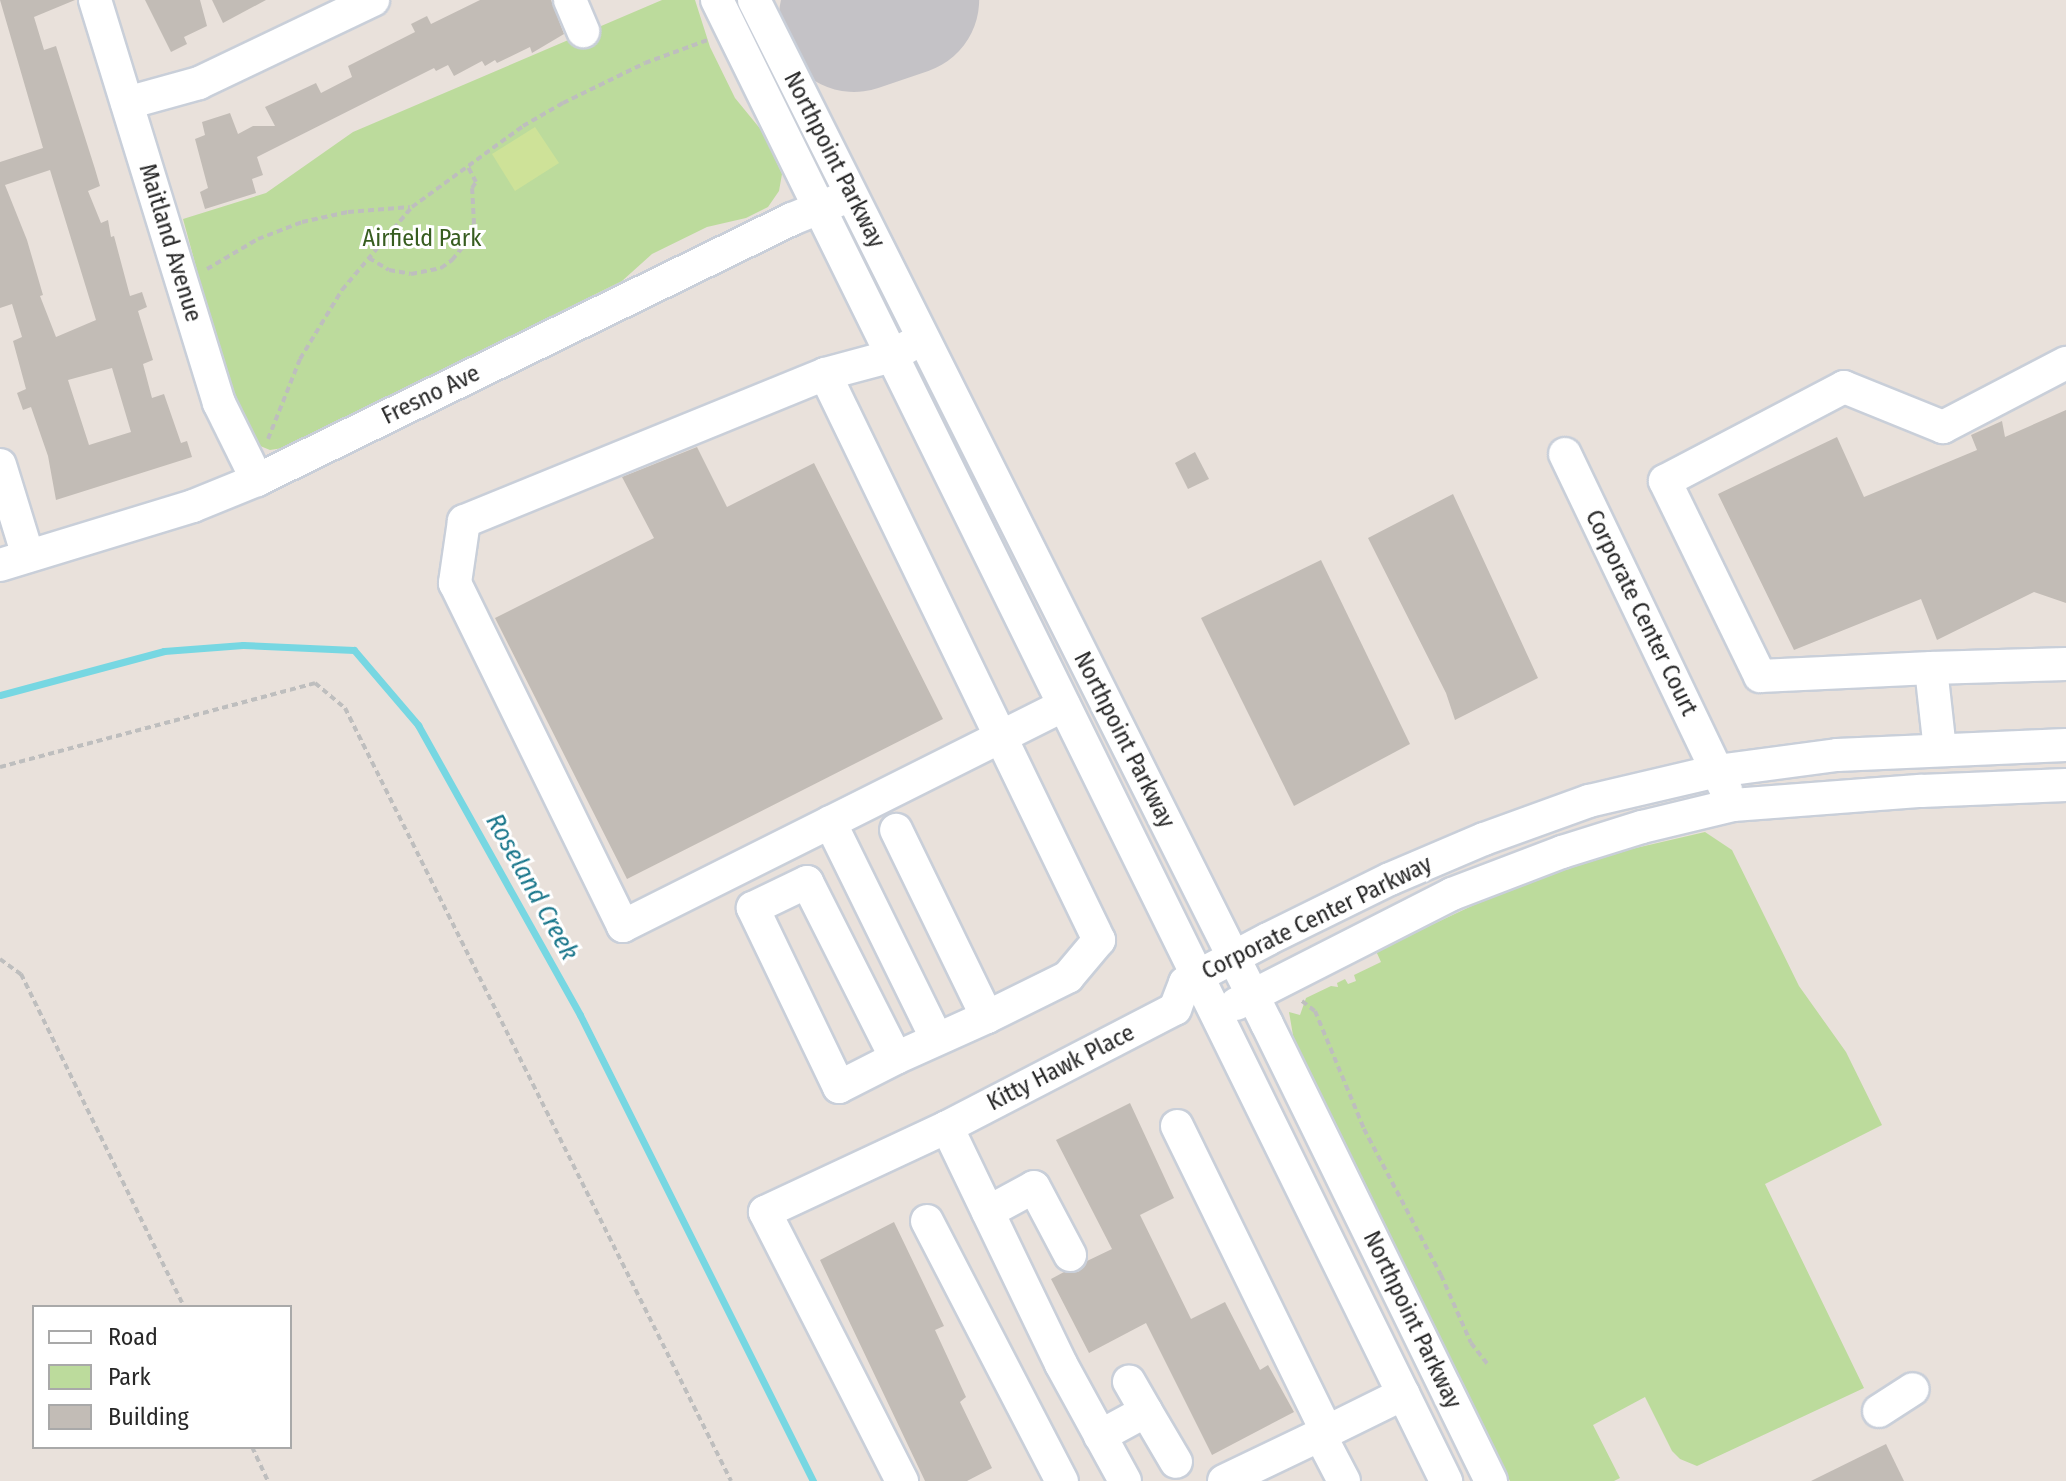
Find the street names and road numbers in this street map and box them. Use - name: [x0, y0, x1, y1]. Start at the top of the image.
- street label: Northpoint Parkway: [777, 67, 891, 253]
- street label: Maitland Avenue: [132, 161, 208, 325]
- street label: Fresno Ave: [377, 359, 485, 431]
- street label: Corporate Center Court: [1579, 505, 1703, 721]
- street label: Northpoint Parkway: [1067, 647, 1181, 833]
- street label: Corporate Center Parkway: [1197, 850, 1437, 986]
- street label: Kitty Hawk Place: [983, 1019, 1139, 1117]
- street label: Northpoint Parkway: [1357, 1227, 1467, 1413]

